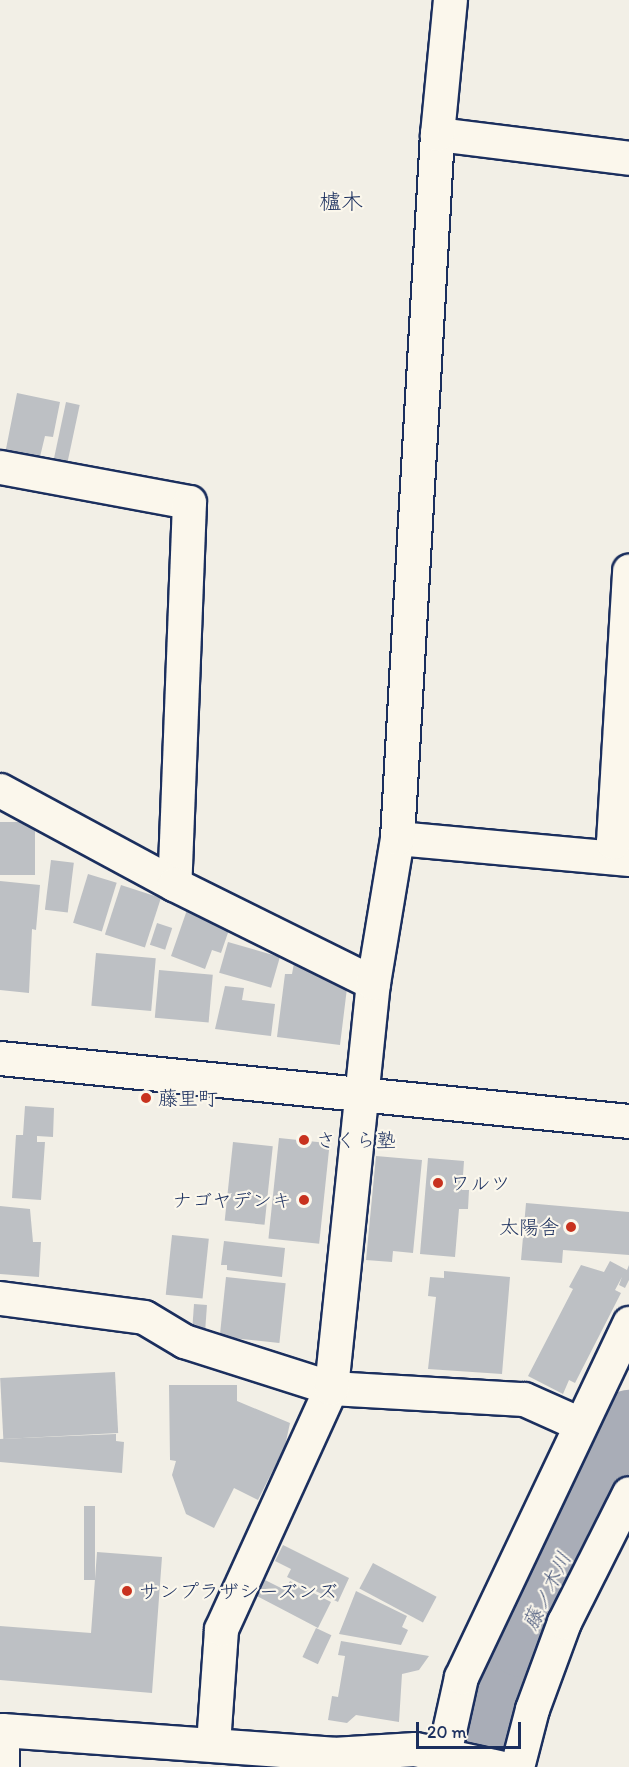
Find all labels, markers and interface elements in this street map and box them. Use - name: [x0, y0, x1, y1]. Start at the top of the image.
- district label: 櫨木: [319, 189, 363, 215]
- place label: 藤里町: [158, 1086, 218, 1110]
- marker: 藤里町: [139, 1091, 153, 1105]
- place label: さくら塾: [316, 1128, 396, 1152]
- marker: さくら塾: [297, 1133, 311, 1147]
- place label: ワルツ: [450, 1171, 510, 1195]
- marker: ワルツ: [431, 1176, 445, 1190]
- place label: ナゴヤデンキ: [172, 1188, 292, 1212]
- marker: ナゴヤデンキ: [297, 1193, 311, 1207]
- place label: 太陽舎: [499, 1215, 559, 1239]
- marker: 太陽舎: [564, 1220, 578, 1234]
- water label: 藤ノ木川: [517, 1548, 577, 1634]
- place label: サンプラザシーズンズ: [139, 1579, 339, 1603]
- marker: サンプラザシーズンズ: [120, 1584, 134, 1598]
- scale bar: [419, 1710, 524, 1748]
- text: 20 m: [427, 1721, 467, 1743]

